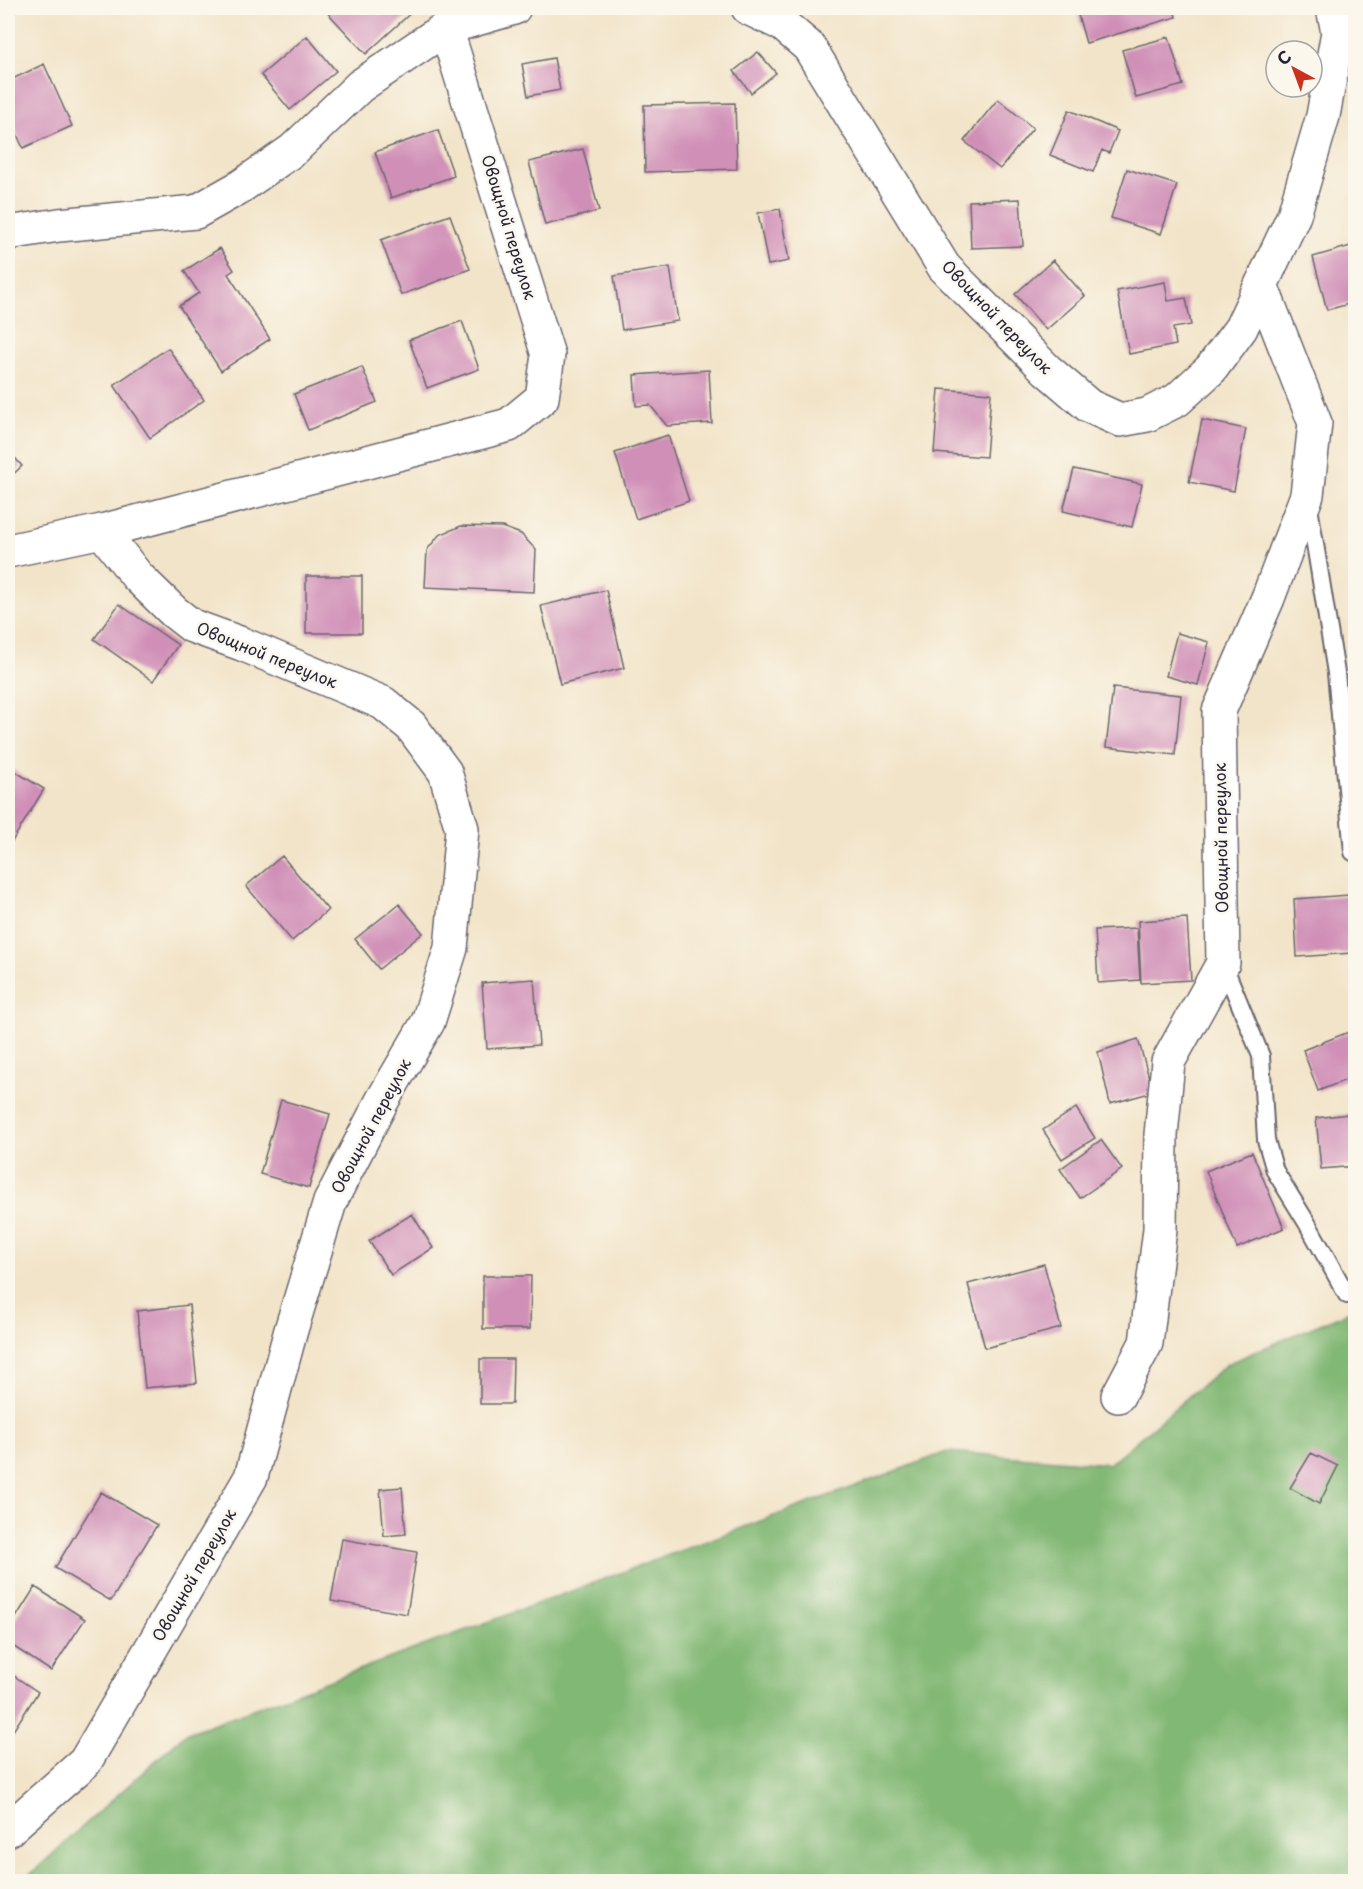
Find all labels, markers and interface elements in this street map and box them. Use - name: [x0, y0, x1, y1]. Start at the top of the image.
- north arrow: [1264, 39, 1324, 99]
- text: С: [1271, 44, 1296, 70]
- street label: Овощной переулок: [477, 151, 544, 302]
- street label: Овощной переулок: [937, 254, 1059, 379]
- street label: Овощной переулок: [193, 615, 342, 693]
- street label: Овощной переулок: [1207, 762, 1233, 913]
- street label: Овощной переулок: [324, 1053, 416, 1197]
- street label: Овощной переулок: [145, 1503, 241, 1645]

